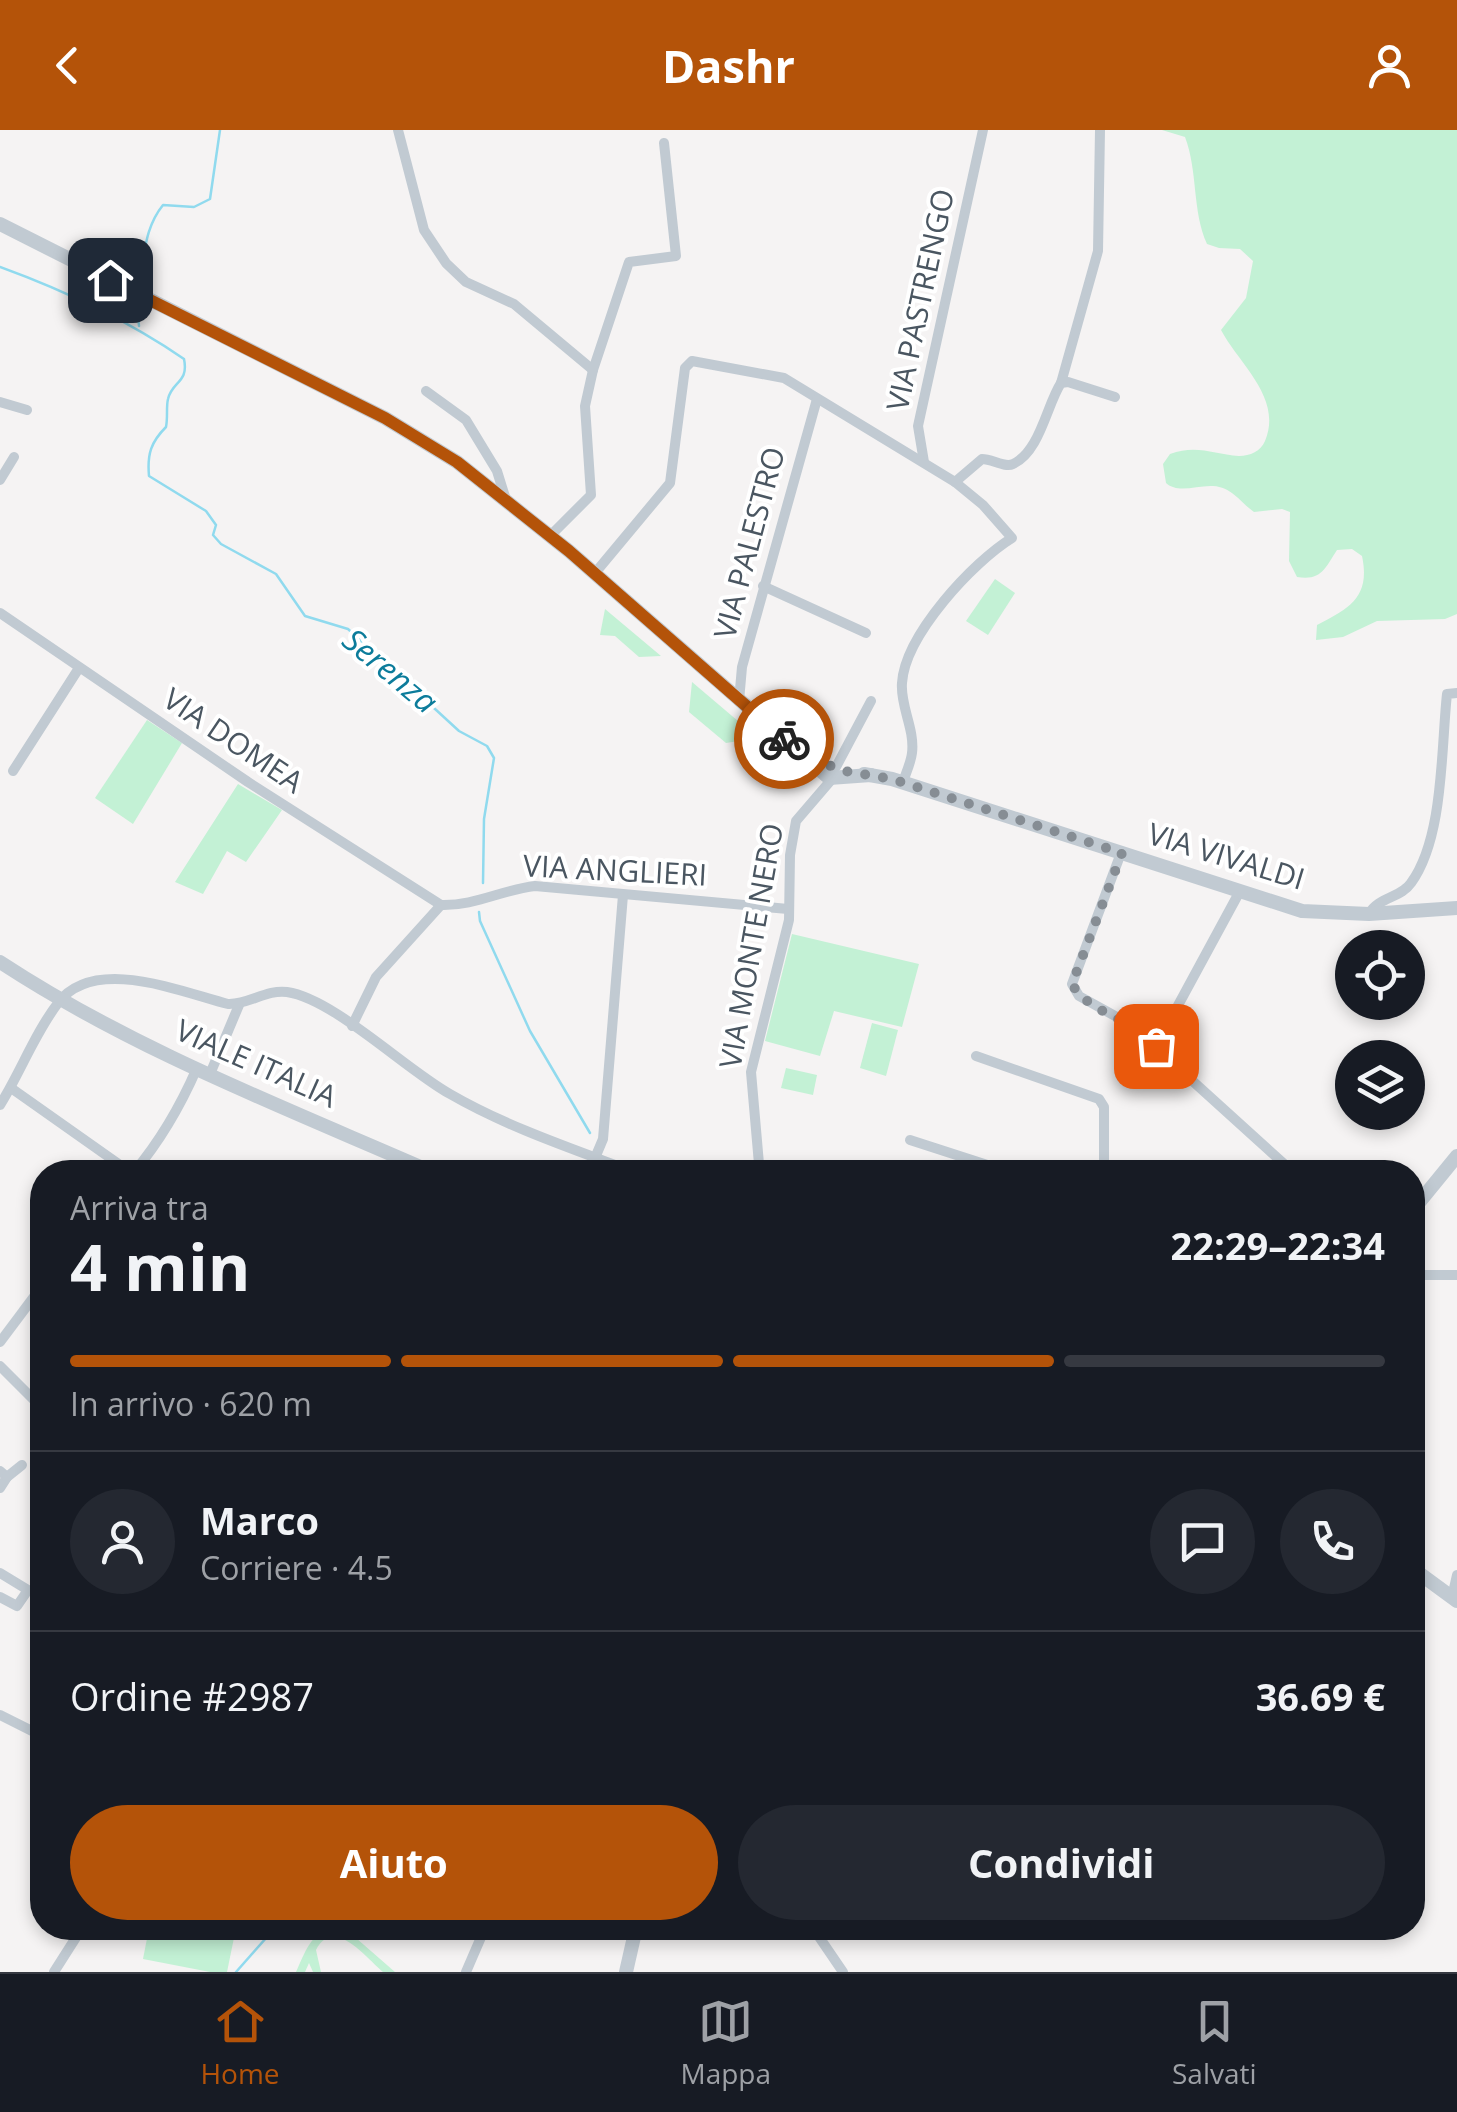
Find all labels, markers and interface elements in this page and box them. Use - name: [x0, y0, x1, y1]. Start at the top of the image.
- text: Dashr: [662, 35, 795, 96]
- icon: back: [40, 38, 95, 93]
- icon: person: [1362, 38, 1417, 93]
- street label: VIA PASTRENGO: [876, 185, 963, 414]
- pin: [68, 238, 153, 323]
- icon: home: [83, 253, 138, 308]
- street label: VIA PALESTRO: [703, 442, 794, 643]
- water label: Serenza: [334, 618, 447, 722]
- street label: VIA DOMEA: [156, 678, 312, 802]
- courier: [734, 689, 834, 789]
- icon: bike: [757, 712, 812, 767]
- street label: VIA VIVALDI: [1143, 812, 1310, 899]
- street label: VIA MONTE NERO: [709, 820, 792, 1071]
- street label: VIA ANGLIERI: [522, 844, 708, 895]
- map controls: [1335, 930, 1425, 1130]
- button: locate: [1335, 930, 1425, 1020]
- pin: [1114, 1004, 1199, 1089]
- street label: VIALE ITALIA: [170, 1009, 344, 1116]
- icon: bag: [1129, 1019, 1184, 1074]
- button: layers: [1335, 1040, 1425, 1130]
- text: Arriva tra: [70, 1186, 209, 1229]
- text: 22:29–22:34: [1171, 1219, 1385, 1271]
- text: 4 min: [70, 1222, 250, 1310]
- text: In arrivo · 620 m: [70, 1382, 312, 1425]
- button: person: [70, 1489, 175, 1594]
- button: chat: [1150, 1489, 1255, 1594]
- button: phone: [1280, 1489, 1385, 1594]
- text: Marco: [200, 1494, 319, 1546]
- text: Corriere · 4.5: [200, 1546, 393, 1589]
- text: Ordine #2987: [70, 1670, 314, 1722]
- text: 36.69 €: [1256, 1670, 1385, 1722]
- button: Aiuto: [70, 1805, 718, 1920]
- button: Condividi: [738, 1805, 1385, 1920]
- tab: Home: [200, 1994, 280, 2092]
- tab: Mappa: [681, 1994, 771, 2092]
- tab: Salvati: [1172, 1994, 1257, 2092]

